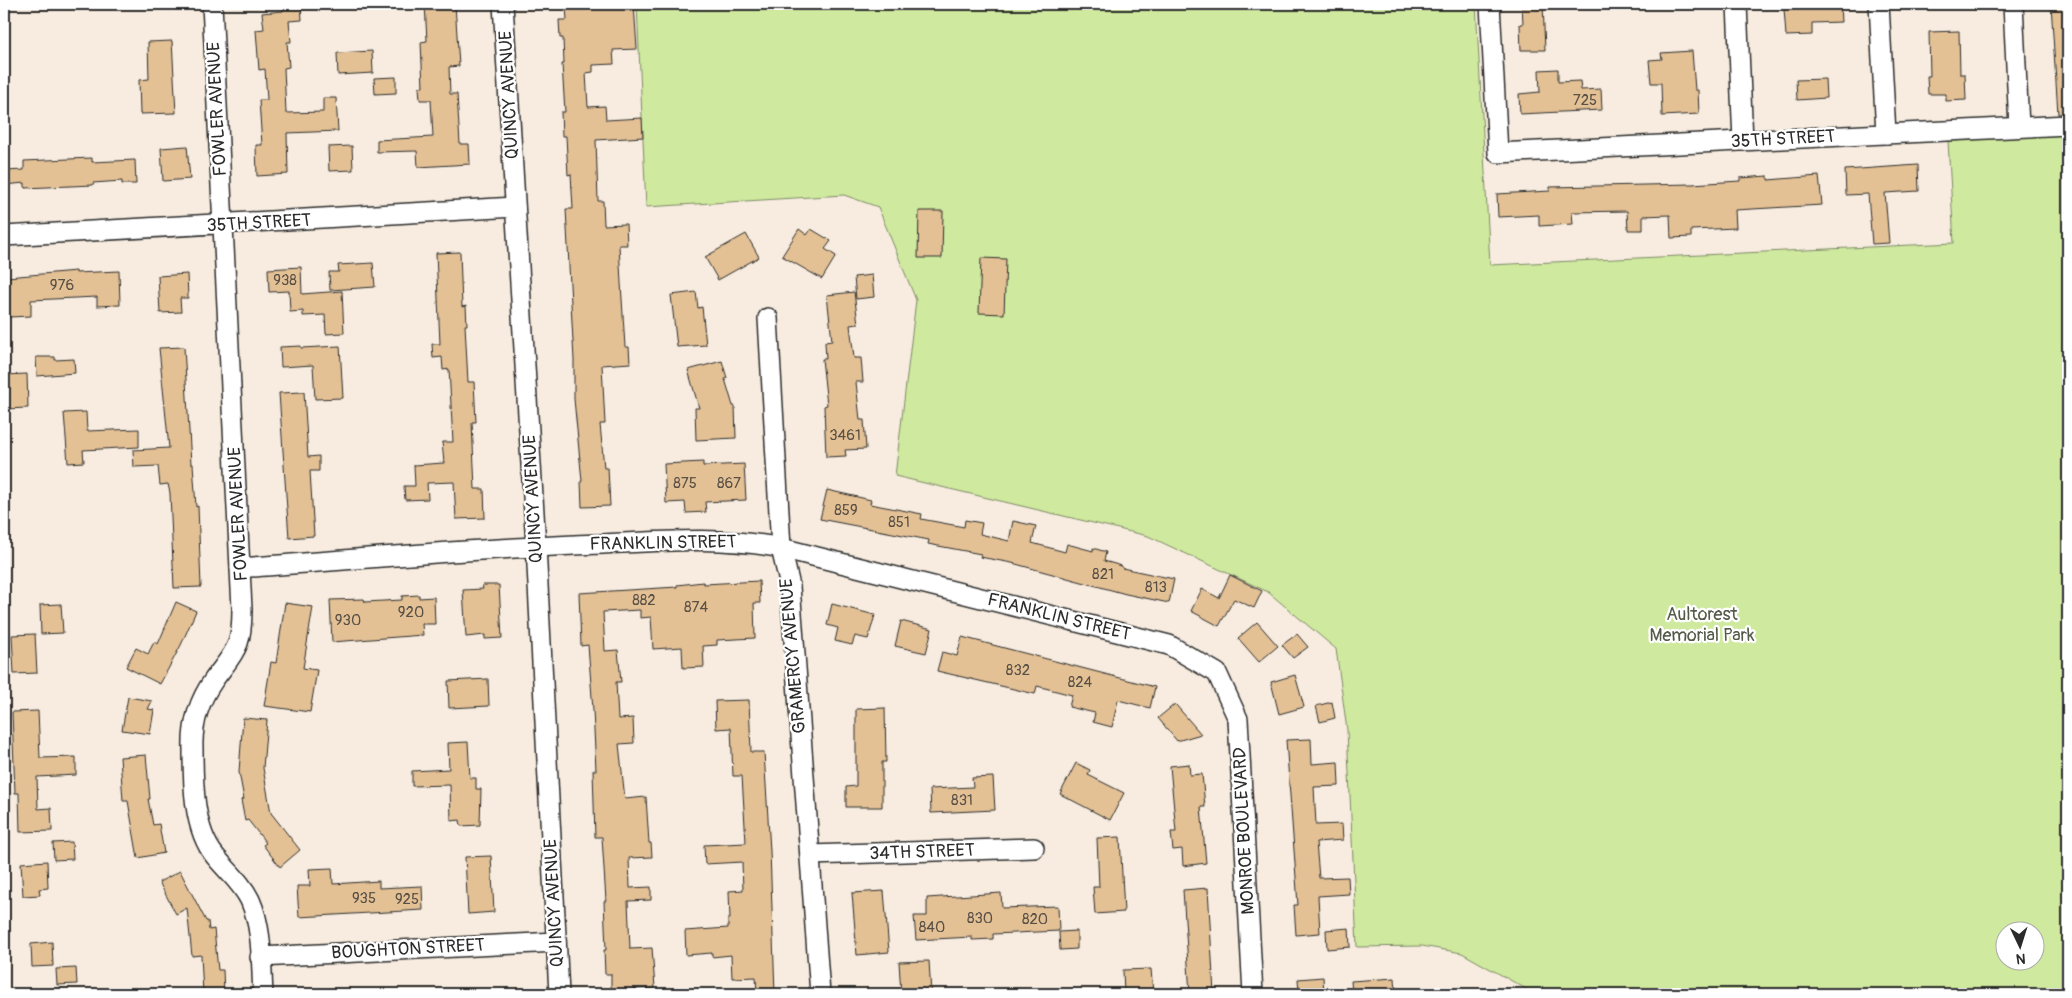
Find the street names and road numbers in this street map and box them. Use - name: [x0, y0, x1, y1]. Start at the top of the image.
- street label: QUINCY AVENUE: [494, 30, 524, 160]
- street label: FOWLER AVENUE: [202, 41, 232, 177]
- street label: 35TH STREET: [1730, 125, 1836, 153]
- street label: 35TH STREET: [206, 209, 312, 237]
- street label: QUINCY AVENUE: [518, 434, 548, 564]
- street label: FOWLER AVENUE: [223, 446, 253, 582]
- street label: FRANKLIN STREET: [589, 530, 737, 556]
- street label: GRAMERCY AVENUE: [775, 578, 811, 734]
- street label: FRANKLIN STREET: [985, 588, 1133, 646]
- street label: MONROE BOULEVARD: [1228, 747, 1260, 915]
- street label: QUINCY AVENUE: [539, 838, 569, 968]
- street label: 34TH STREET: [869, 839, 975, 865]
- street label: BOUGHTON STREET: [331, 933, 485, 965]

